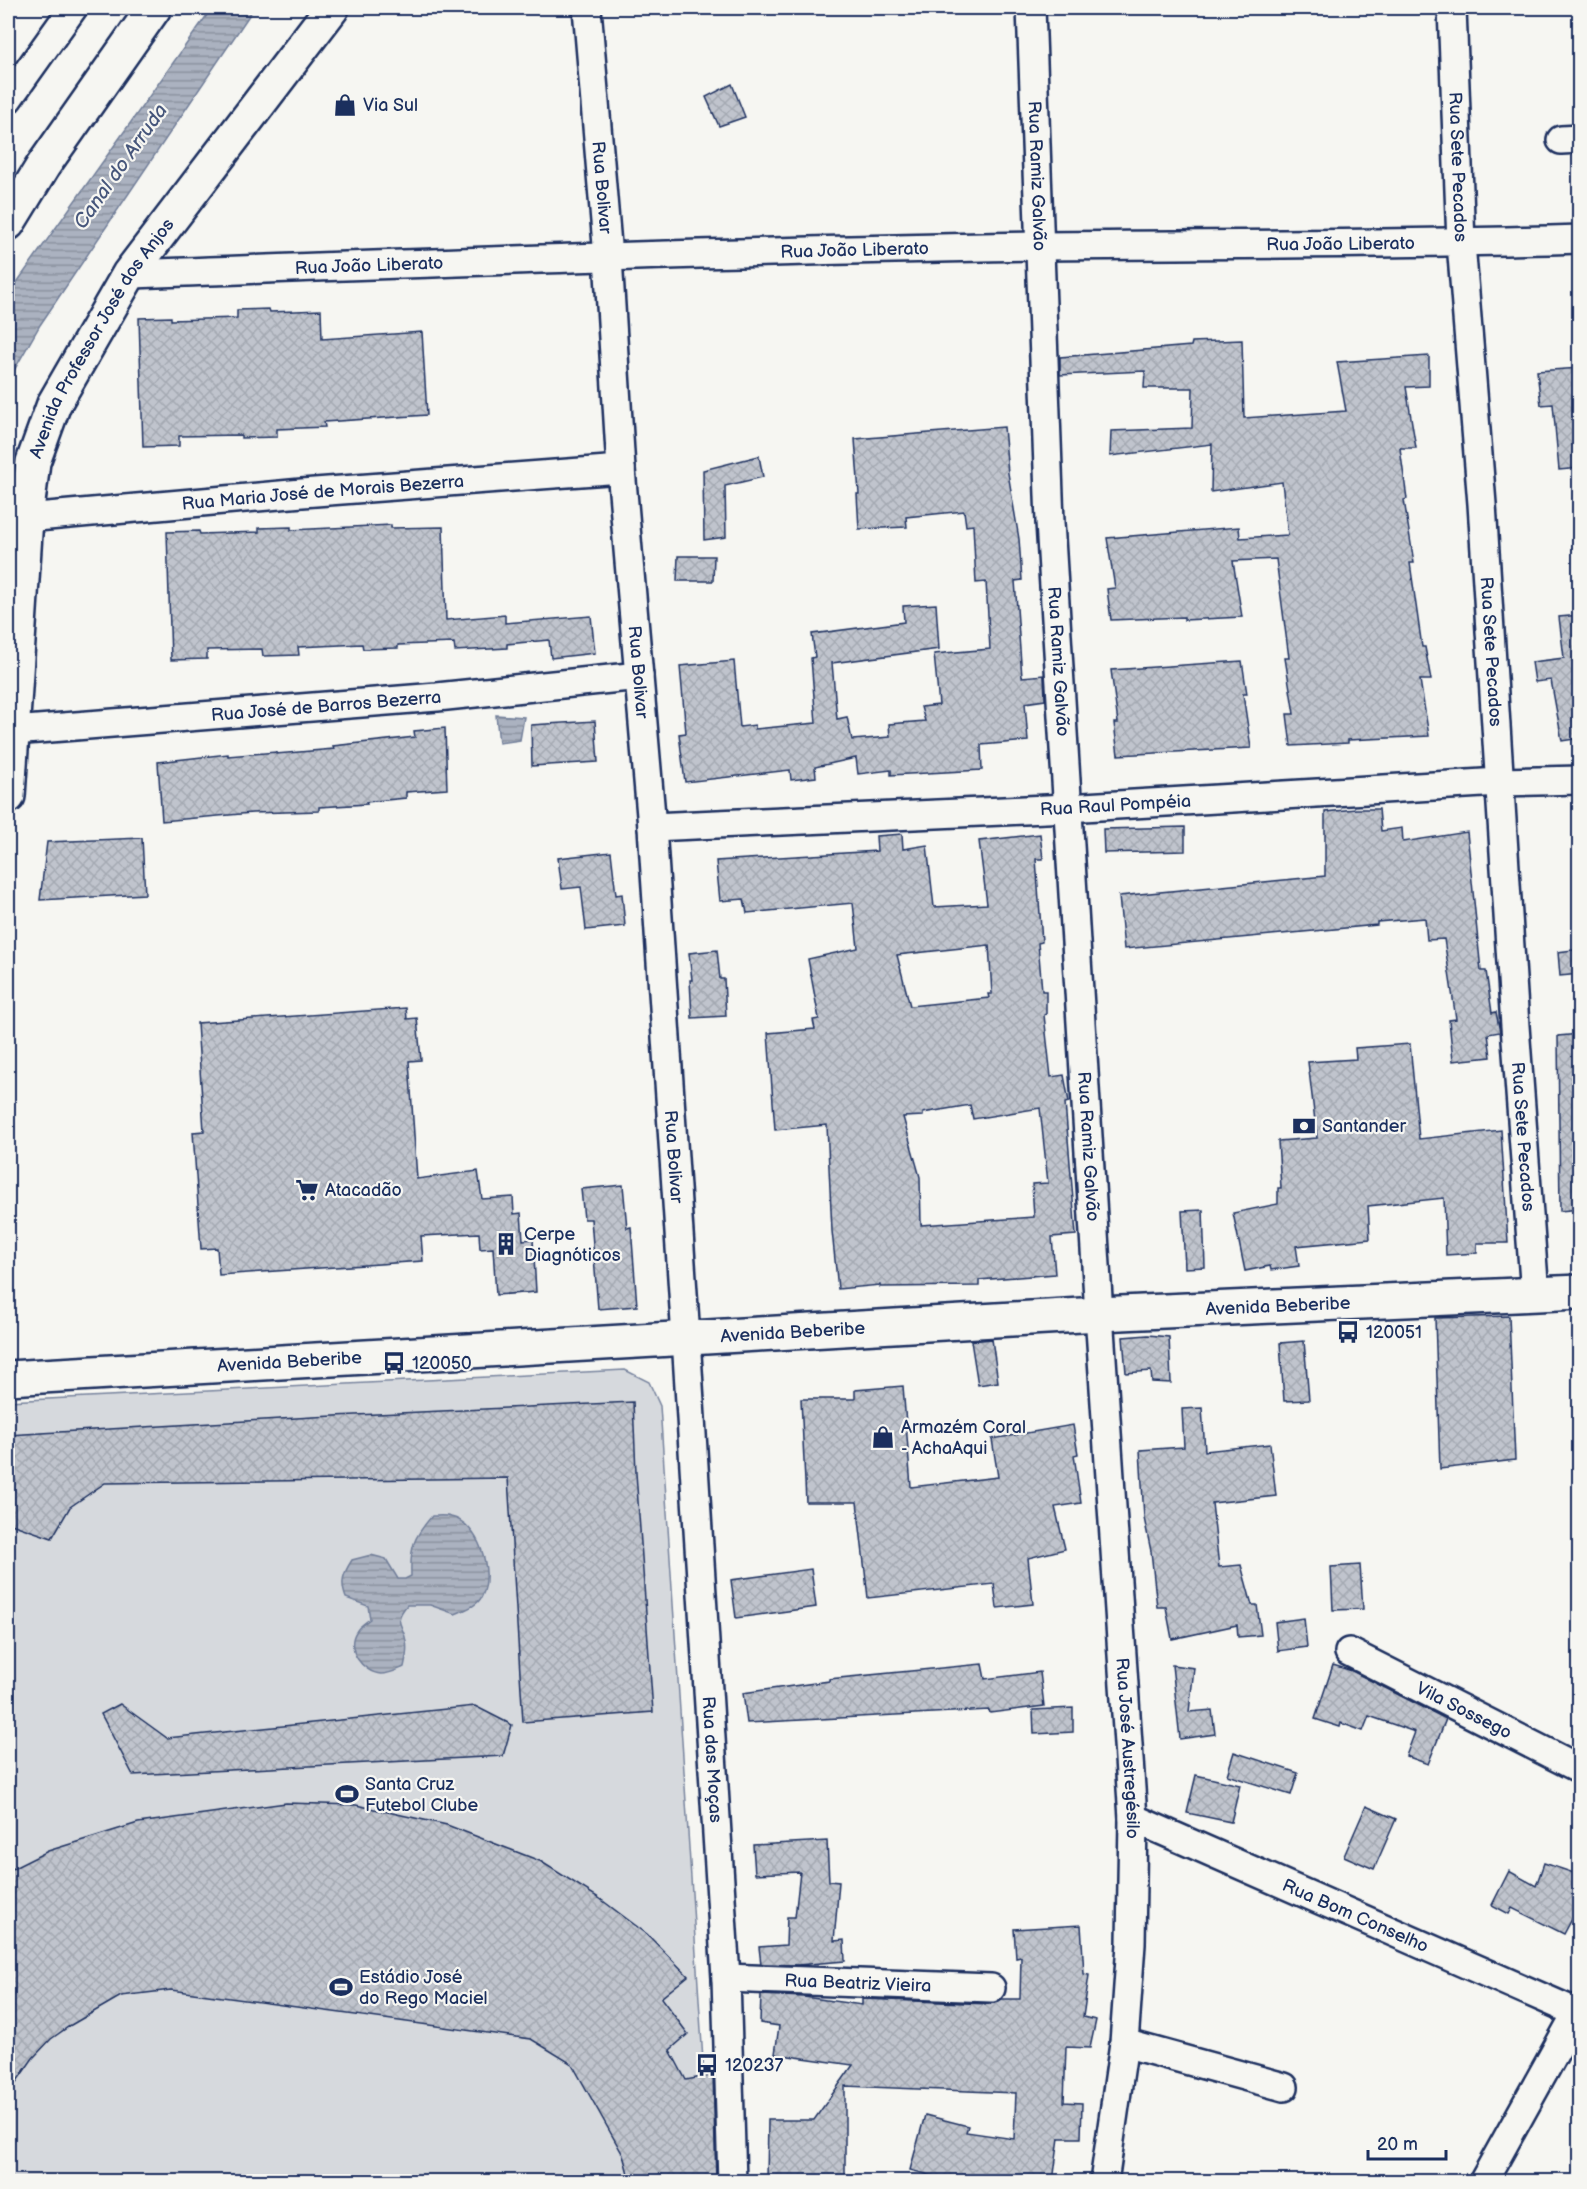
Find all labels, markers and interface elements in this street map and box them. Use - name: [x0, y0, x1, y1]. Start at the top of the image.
- street label: Rua Sete Pecados: [1444, 91, 1471, 242]
- shop icon: Via Sul: [332, 92, 358, 118]
- place label: Via Sul: [363, 95, 418, 116]
- water label: Canal do Arruda: [69, 99, 173, 234]
- street label: Rua Ramiz Galvão: [1023, 100, 1050, 251]
- street label: Rua Bolivar: [587, 140, 616, 235]
- street label: Avenida Professor José dos Anjos: [25, 214, 179, 461]
- street label: Rua João Liberato: [1266, 233, 1415, 255]
- street label: Rua João Liberato: [780, 238, 929, 263]
- street label: Rua João Liberato: [294, 253, 444, 279]
- street label: Rua Maria José de Morais Bezerra: [181, 471, 465, 515]
- street label: Rua Sete Pecados: [1476, 576, 1506, 727]
- street label: Rua Ramiz Galvão: [1043, 586, 1073, 737]
- street label: Rua Bolivar: [624, 625, 653, 720]
- street label: Rua José de Barros Bezerra: [210, 687, 442, 726]
- street label: Rua Raul Pompéia: [1039, 791, 1192, 820]
- street label: Rua Sete Pecados: [1507, 1061, 1539, 1212]
- street label: Rua Ramiz Galvão: [1073, 1071, 1103, 1222]
- street label: Rua Bolivar: [660, 1109, 687, 1204]
- bank icon: Santander: [1291, 1113, 1317, 1139]
- place label: Santander: [1322, 1116, 1407, 1137]
- supermarket icon: Atacadão: [294, 1177, 320, 1203]
- place label: Atacadão: [325, 1180, 402, 1201]
- place label: Cerpe Diagnóticos: [524, 1224, 621, 1266]
- building icon: Cerpe Diagnóticos: [493, 1231, 519, 1257]
- street label: Avenida Beberibe: [1205, 1293, 1351, 1320]
- street label: Avenida Beberibe: [720, 1318, 866, 1347]
- bus stop icon: 120051: [1335, 1319, 1361, 1345]
- place label: 120051: [1366, 1322, 1422, 1343]
- street label: Avenida Beberibe: [217, 1347, 363, 1377]
- bus stop icon: 120050: [381, 1350, 407, 1376]
- place label: 120050: [412, 1353, 472, 1374]
- place label: Armazém Coral - AchaAqui: [901, 1417, 1026, 1459]
- shop icon: Armazém Coral - AchaAqui: [870, 1424, 896, 1450]
- street label: Rua José Austregésilo: [1111, 1657, 1143, 1839]
- street label: Vila Sossego: [1413, 1678, 1515, 1744]
- street label: Rua das Moças: [697, 1696, 726, 1823]
- place label: Santa Cruz Futebol Clube: [365, 1774, 478, 1816]
- sports icon: Santa Cruz Futebol Clube: [334, 1781, 360, 1807]
- street label: Rua Bom Conselho: [1279, 1875, 1432, 1957]
- place label: Estádio José do Rego Maciel: [359, 1967, 488, 2009]
- street label: Rua Beatriz Vieira: [784, 1970, 932, 1997]
- sports icon: Estádio José do Rego Maciel: [328, 1974, 354, 2000]
- bus stop icon: 120237: [694, 2052, 720, 2078]
- place label: 120237: [725, 2055, 783, 2076]
- scale bar: [1368, 2123, 1446, 2161]
- text: 20 m: [1377, 2134, 1418, 2155]

